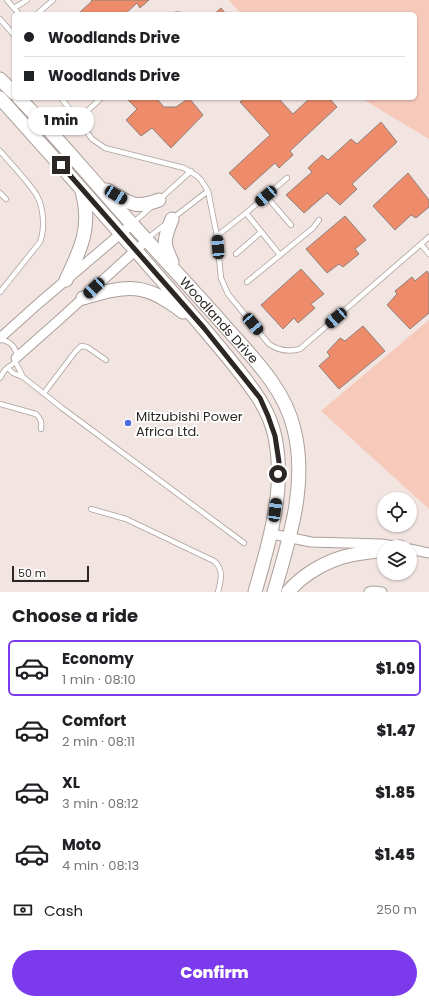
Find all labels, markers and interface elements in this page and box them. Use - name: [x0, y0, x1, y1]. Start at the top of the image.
- text: Woodlands Drive: [48, 27, 180, 48]
- text: Woodlands Drive: [48, 65, 180, 86]
- callout: 1 min: [28, 107, 94, 135]
- text: 1 min: [44, 111, 78, 130]
- route end: [52, 156, 70, 174]
- car: [103, 184, 129, 206]
- car: [253, 184, 279, 208]
- car: [211, 235, 225, 259]
- street label: Woodlands Drive: [175, 273, 263, 368]
- car: [81, 275, 107, 301]
- car: [323, 306, 349, 330]
- car: [241, 311, 265, 337]
- place label: Mitzubishi Power Africa Ltd.: [136, 407, 243, 441]
- marker: Mitzubishi Power Africa Ltd.: [123, 418, 133, 428]
- route start: [269, 465, 287, 483]
- map controls: [377, 492, 417, 580]
- button: locate: [377, 492, 417, 532]
- car: [267, 497, 283, 523]
- button: layers: [377, 540, 417, 580]
- scale bar: [12, 564, 89, 583]
- text: 50 m: [18, 565, 46, 581]
- text: Choose a ride: [12, 603, 138, 628]
- text: Economy: [62, 648, 134, 669]
- icon: car: [14, 650, 50, 686]
- text: $1.09: [376, 658, 415, 679]
- text: 1 min · 08:10: [62, 670, 136, 689]
- text: Comfort: [62, 710, 126, 731]
- icon: car: [14, 712, 50, 748]
- text: $1.47: [377, 720, 415, 741]
- text: 2 min · 08:11: [62, 732, 135, 751]
- text: XL: [62, 772, 80, 793]
- icon: car: [14, 774, 50, 810]
- text: $1.85: [375, 782, 415, 803]
- text: 3 min · 08:12: [62, 794, 139, 813]
- text: Moto: [62, 834, 101, 855]
- icon: car: [14, 836, 50, 872]
- text: $1.45: [375, 844, 415, 865]
- text: 4 min · 08:13: [62, 856, 139, 875]
- icon: cash: [12, 899, 34, 921]
- text: Cash: [44, 900, 83, 921]
- text: 250 m: [376, 900, 417, 919]
- button: Confirm: [12, 950, 417, 996]

